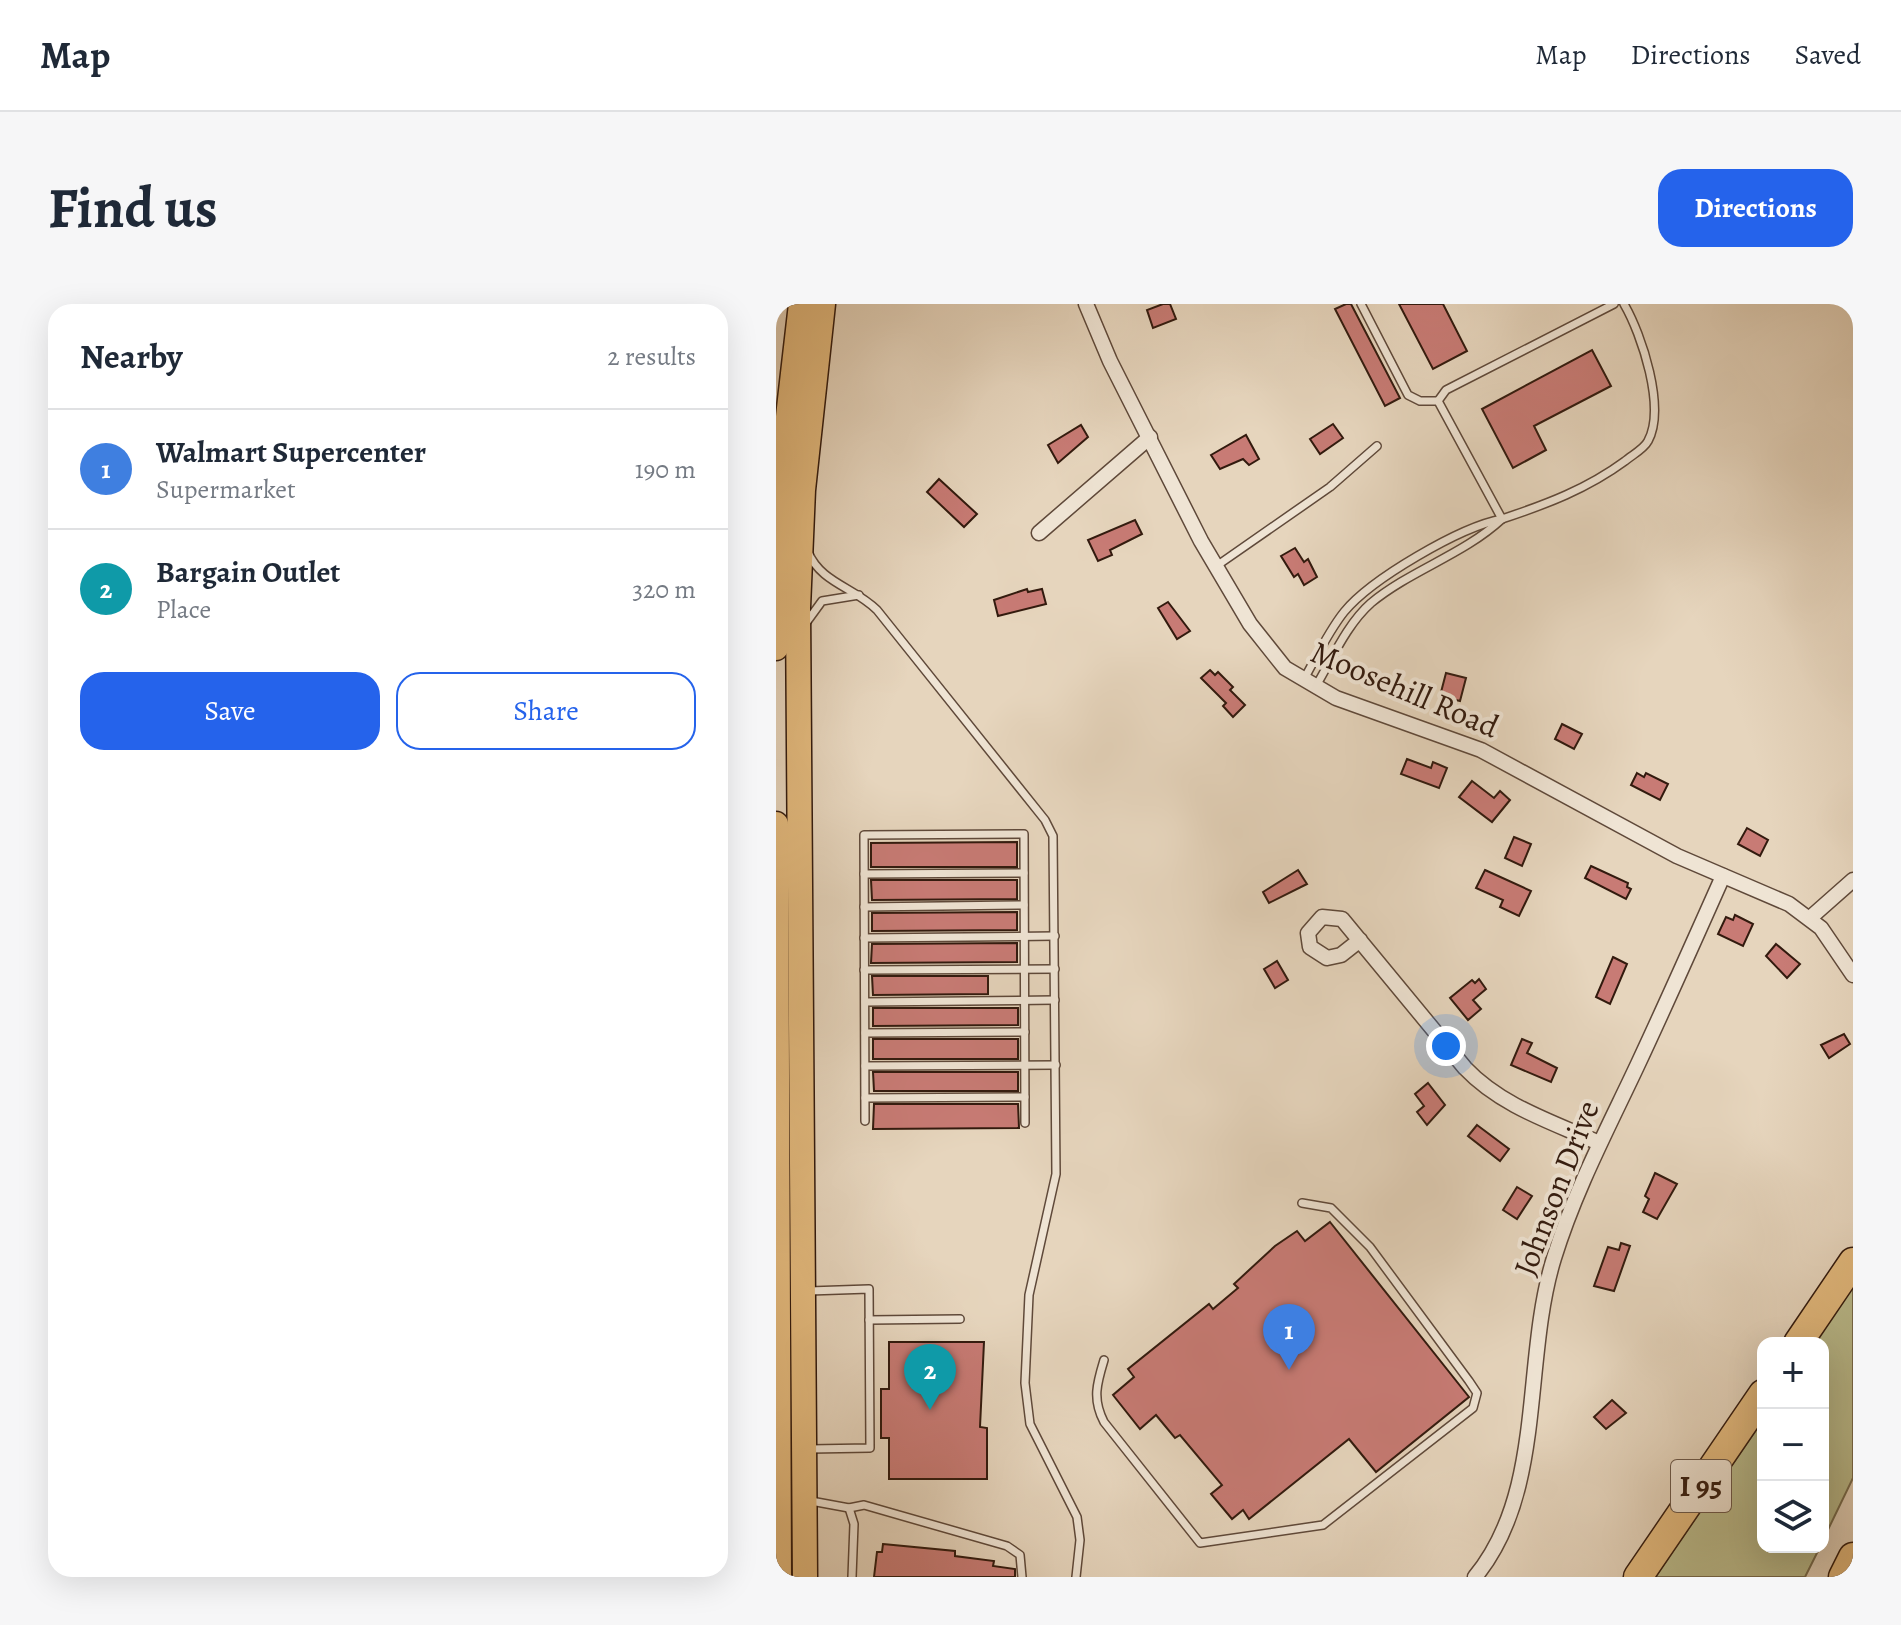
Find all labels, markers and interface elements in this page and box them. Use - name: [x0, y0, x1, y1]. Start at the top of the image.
- text: Map: [40, 29, 110, 81]
- text: Map: [1535, 36, 1586, 74]
- text: Directions: [1630, 36, 1751, 74]
- text: Saved: [1795, 36, 1861, 74]
- button: Directions: [1658, 169, 1853, 247]
- text: Find us: [48, 170, 218, 246]
- text: Nearby: [80, 333, 183, 380]
- text: 2 results: [607, 339, 696, 374]
- text: Walmart Supercenter: [156, 432, 426, 472]
- text: 1: [101, 452, 111, 487]
- text: 190 m: [635, 452, 696, 487]
- text: Supermarket: [156, 472, 296, 507]
- text: Bargain Outlet: [156, 552, 340, 592]
- text: 2: [100, 572, 112, 607]
- text: 320 m: [632, 572, 696, 607]
- text: Place: [156, 592, 211, 627]
- street label: Moosehill Road: [1304, 630, 1506, 749]
- button: Save: [80, 672, 380, 750]
- button: Share: [396, 672, 696, 750]
- your location: [1426, 1026, 1466, 1066]
- street label: Johnson Drive: [1502, 1094, 1610, 1282]
- pin: 1: [1263, 1304, 1315, 1370]
- map controls: [1757, 1337, 1829, 1553]
- button: +: [1757, 1337, 1829, 1409]
- pin: 2: [904, 1344, 956, 1410]
- button: −: [1757, 1409, 1829, 1481]
- road number: I 95: [1671, 1460, 1731, 1512]
- button: layers: [1757, 1481, 1829, 1553]

